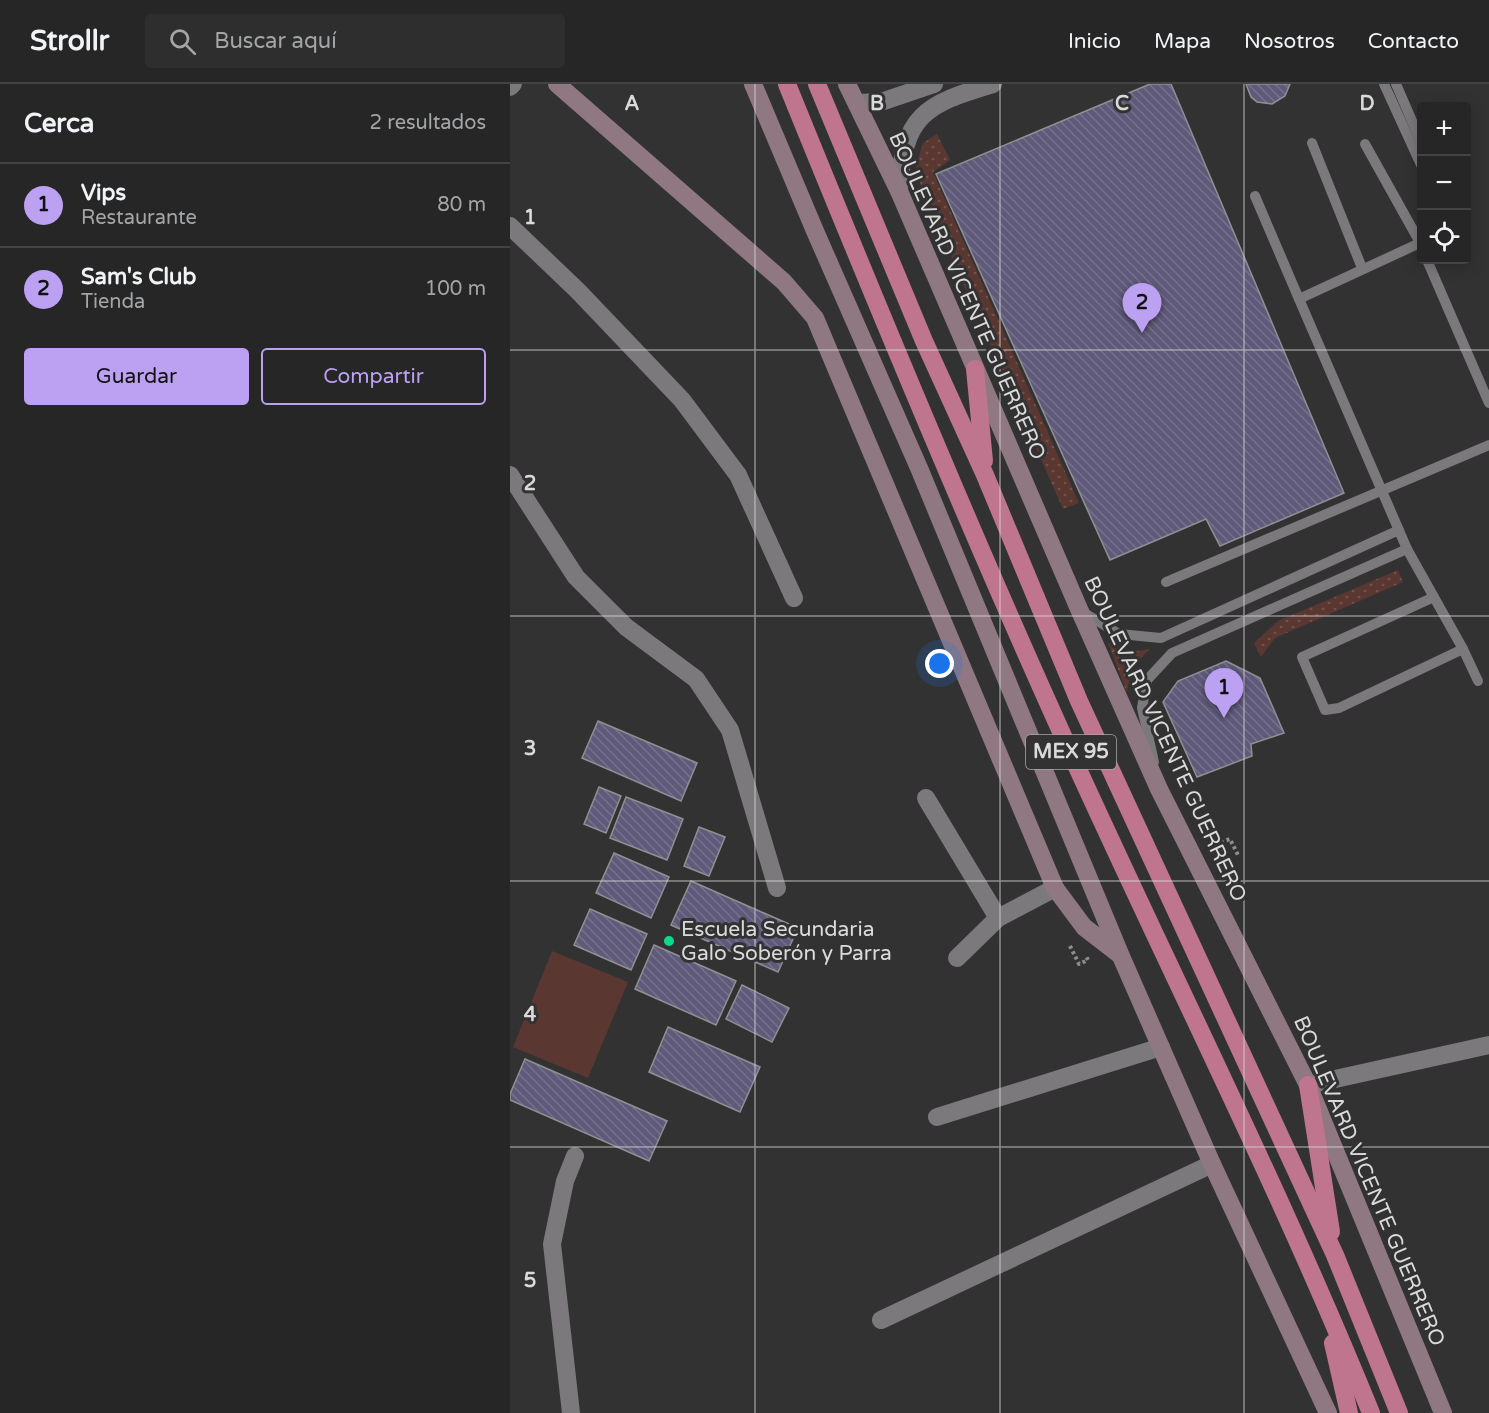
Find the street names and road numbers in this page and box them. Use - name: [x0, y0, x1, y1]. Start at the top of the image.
- street label: BOULEVARD VICENTE GUERRERO: [883, 128, 1051, 464]
- street label: BOULEVARD VICENTE GUERRERO: [1078, 572, 1252, 906]
- road number: MEX 95: [1026, 735, 1116, 769]
- street label: BOULEVARD VICENTE GUERRERO: [1288, 1012, 1450, 1350]

